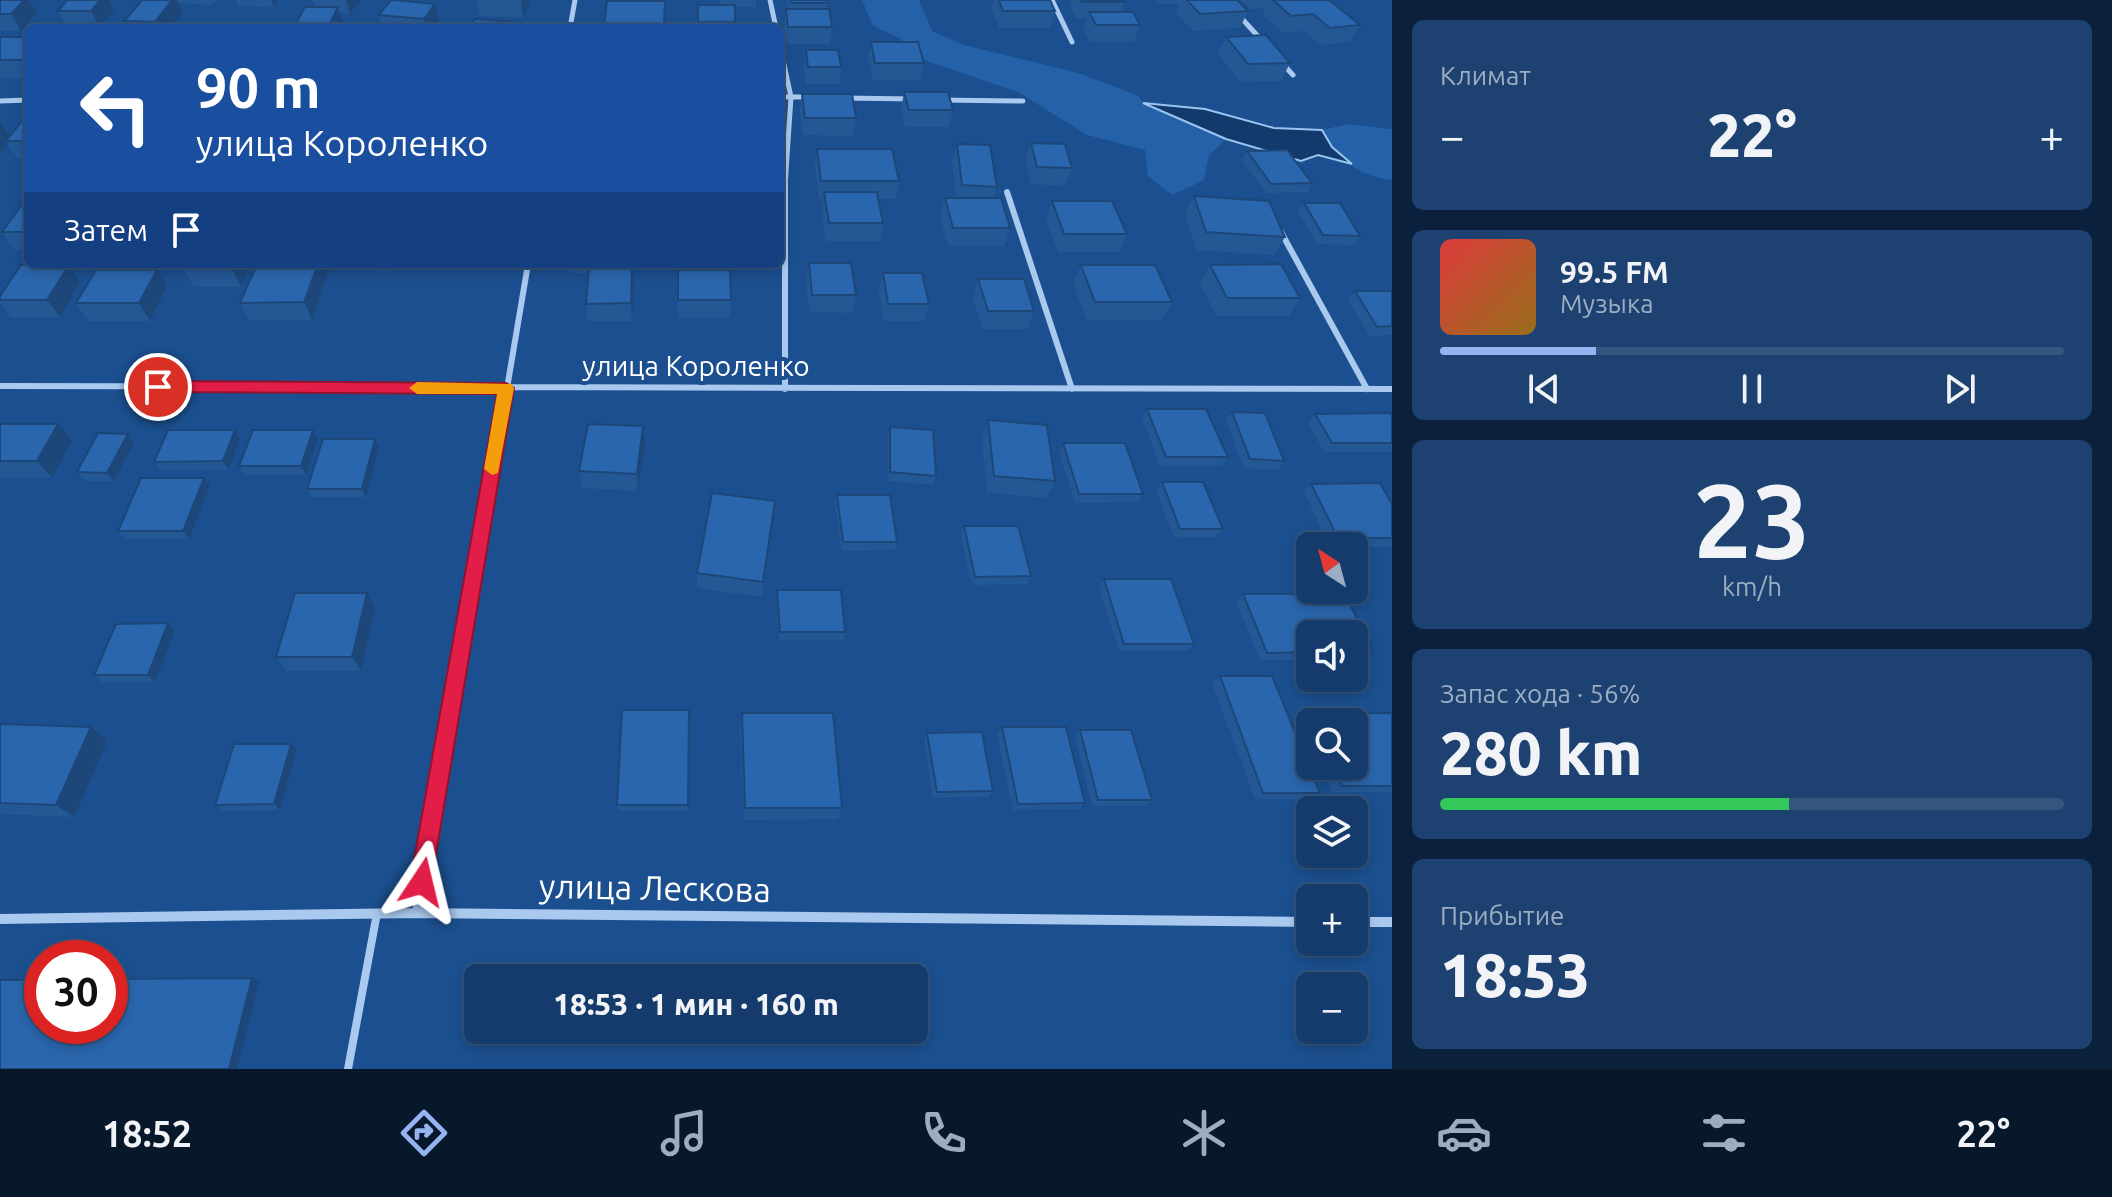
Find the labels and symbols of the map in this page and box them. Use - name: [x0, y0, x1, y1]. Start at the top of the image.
- street label: улица Короленко: [582, 350, 810, 381]
- pin: [124, 353, 192, 421]
- north arrow: [1296, 532, 1368, 604]
- position arrow: [380, 840, 464, 924]
- street label: улица Лескова: [539, 866, 771, 908]
- speed limit sign: 30: [24, 940, 128, 1044]

